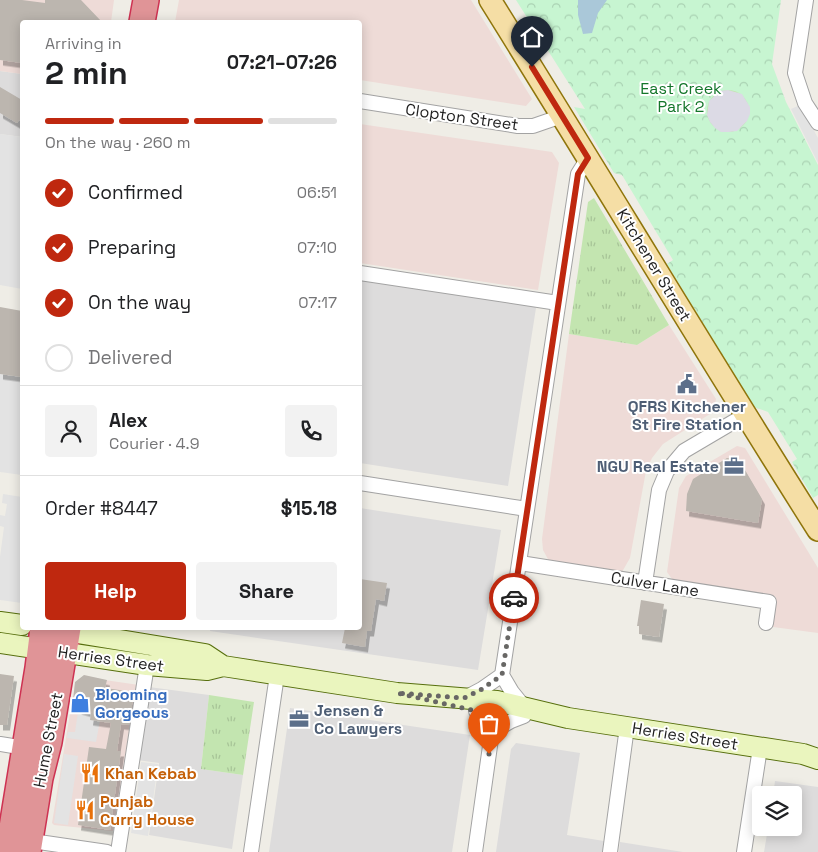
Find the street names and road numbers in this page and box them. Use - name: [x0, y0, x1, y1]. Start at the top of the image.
- street label: Clopton Street: [404, 99, 520, 135]
- street label: Kitchener Street: [612, 205, 696, 325]
- street label: Culver Lane: [609, 567, 701, 601]
- street label: Herries Street: [57, 641, 165, 677]
- street label: Hume Street: [28, 691, 68, 789]
- street label: Herries Street: [631, 717, 739, 755]

